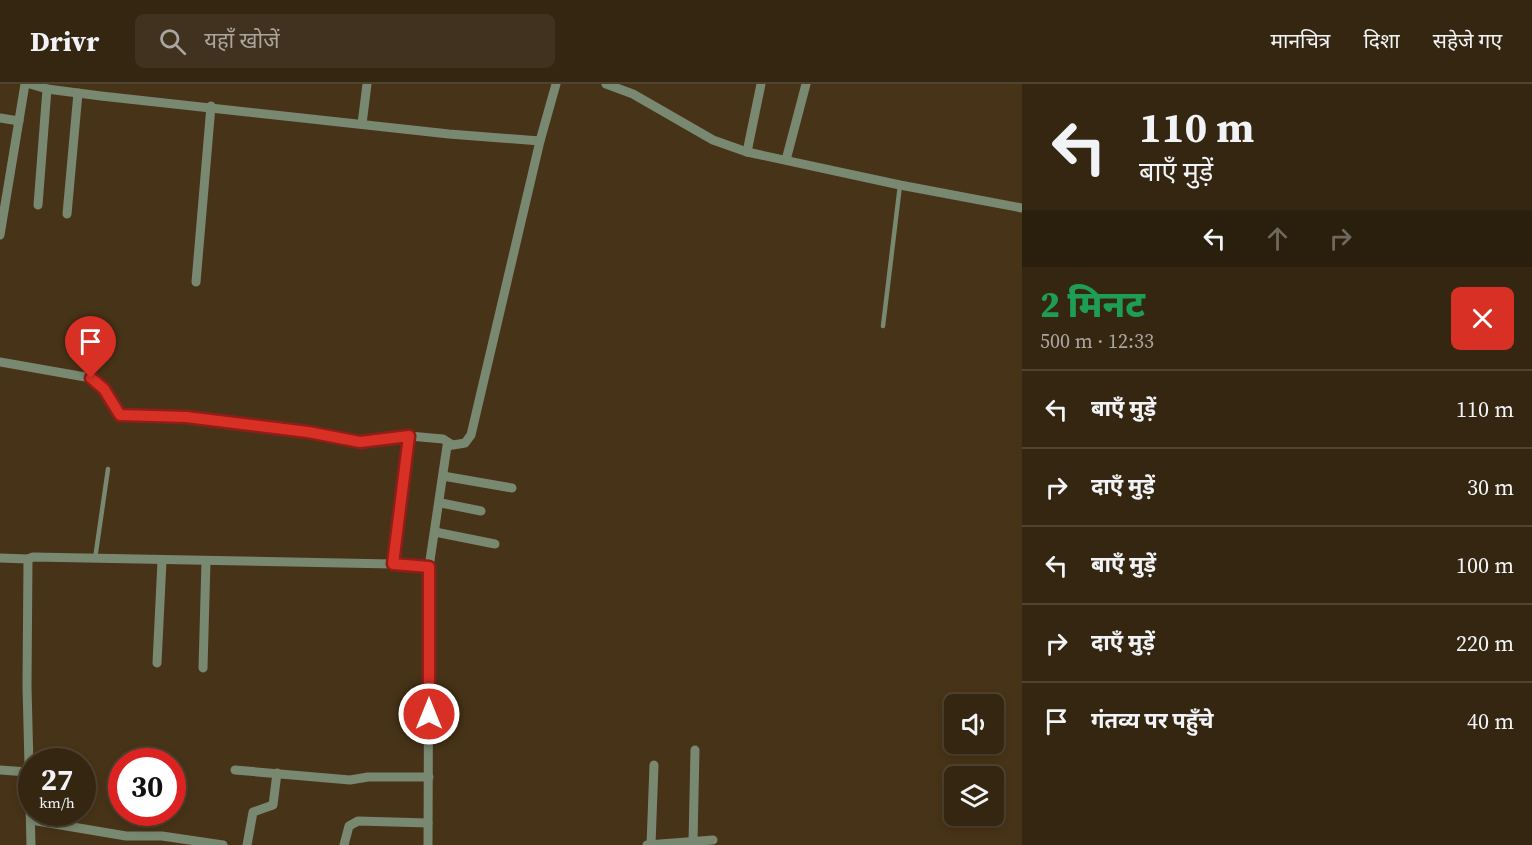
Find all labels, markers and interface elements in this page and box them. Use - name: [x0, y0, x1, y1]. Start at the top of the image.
- search box: [135, 14, 555, 68]
- text: Drivr: [30, 22, 99, 60]
- icon: search: [156, 25, 189, 58]
- text: यहाँ खोजें: [204, 25, 279, 55]
- text: मानचित्र: [1270, 26, 1330, 55]
- text: दिशा: [1363, 26, 1400, 55]
- text: सहेजे गए: [1433, 26, 1502, 55]
- text: 110 m: [1139, 98, 1254, 156]
- icon: left: [1040, 108, 1118, 186]
- text: बाएँ मुड़ें: [1139, 153, 1213, 190]
- icon: left: [1198, 222, 1231, 255]
- icon: ahead: [1261, 222, 1294, 255]
- icon: right: [1324, 222, 1357, 255]
- text: 2 मिनट: [1040, 280, 1145, 329]
- button: close: [1451, 287, 1514, 350]
- pin: [65, 316, 116, 378]
- icon: arrive: [74, 325, 107, 358]
- text: 500 m · 12:33: [1040, 327, 1154, 355]
- icon: left: [1040, 393, 1073, 426]
- text: बाएँ मुड़ें: [1091, 393, 1156, 423]
- text: 110 m: [1456, 394, 1514, 424]
- icon: right: [1040, 471, 1073, 504]
- text: दाएँ मुड़ें: [1091, 471, 1155, 501]
- text: 30 m: [1467, 472, 1514, 502]
- icon: left: [1040, 549, 1073, 582]
- text: बाएँ मुड़ें: [1091, 549, 1156, 579]
- text: 100 m: [1456, 550, 1514, 580]
- icon: right: [1040, 627, 1073, 660]
- text: दाएँ मुड़ें: [1091, 627, 1155, 657]
- text: 220 m: [1456, 628, 1514, 658]
- position arrow: [397, 682, 461, 746]
- map controls: [944, 694, 1004, 826]
- button: sound: [944, 694, 1004, 754]
- icon: arrive: [1040, 705, 1073, 738]
- text: गंतव्य पर पहुँचे: [1091, 705, 1214, 735]
- text: 40 m: [1467, 706, 1514, 736]
- speed limit sign: 30: [108, 748, 186, 826]
- text: 27: [41, 759, 73, 800]
- button: layers: [944, 766, 1004, 826]
- text: km/h: [39, 792, 75, 813]

